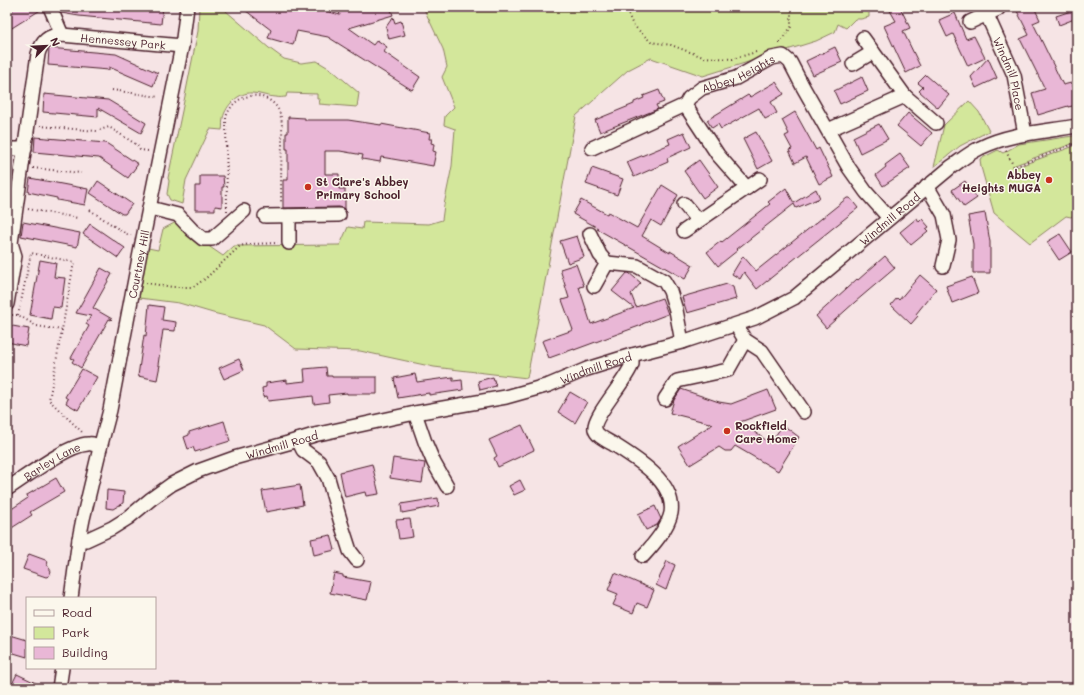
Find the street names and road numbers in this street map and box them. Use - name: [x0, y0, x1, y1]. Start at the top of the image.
- street label: Hennessey Park: [80, 29, 167, 52]
- street label: Windmill Place: [990, 34, 1028, 112]
- street label: Abbey Heights: [700, 51, 777, 95]
- street label: Windmill Road: [856, 189, 923, 248]
- street label: Courtney Hill: [124, 228, 152, 300]
- street label: Windmill Road: [558, 348, 633, 387]
- street label: Windmill Road: [244, 427, 319, 462]
- street label: Barley Lane: [20, 438, 83, 483]

